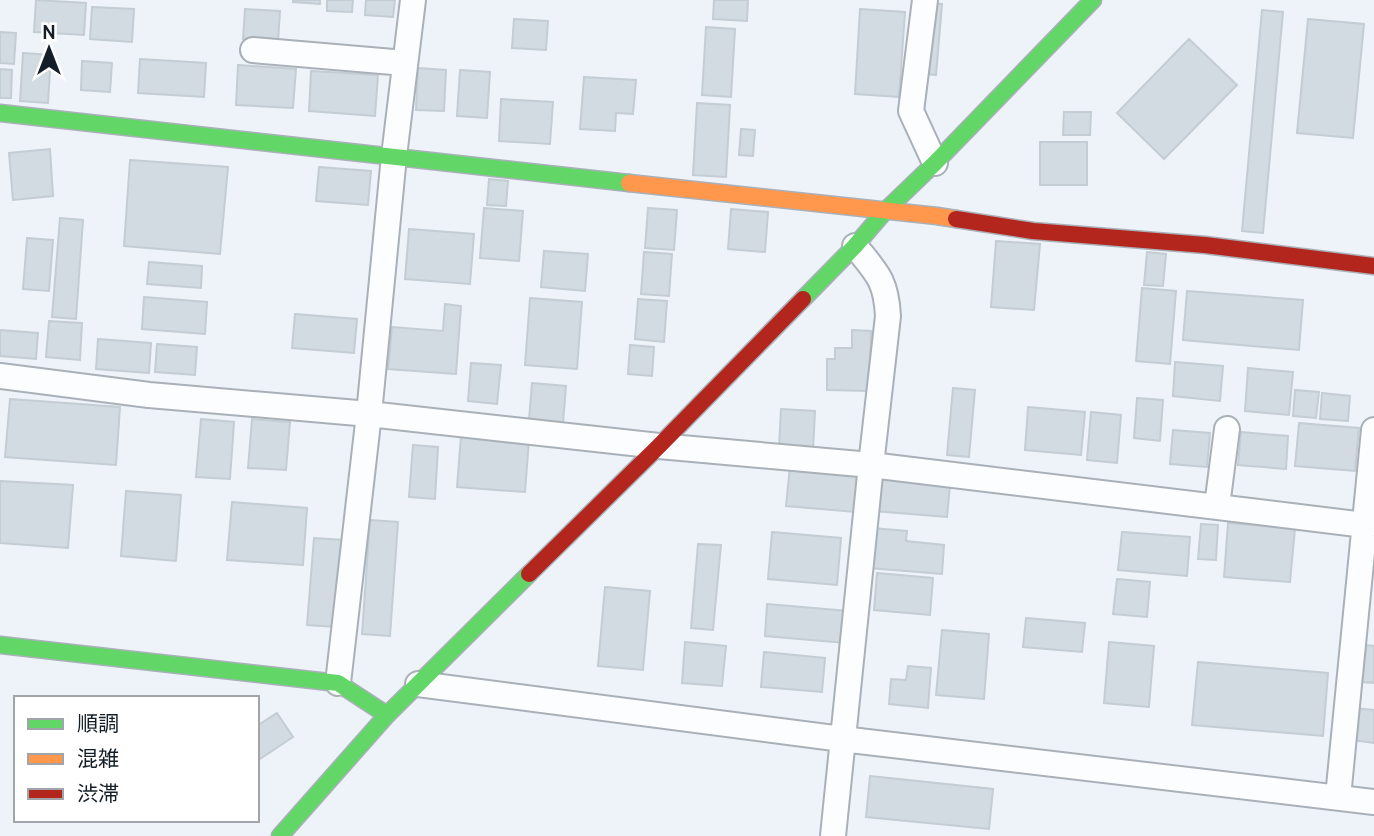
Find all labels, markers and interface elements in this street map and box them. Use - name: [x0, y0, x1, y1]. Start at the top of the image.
- north arrow: [14, 14, 84, 84]
- text: N: [42, 21, 56, 44]
- legend: [14, 696, 259, 822]
- text: 順調: [77, 711, 119, 736]
- text: 混雑: [77, 746, 119, 771]
- text: 渋滞: [77, 781, 119, 806]

